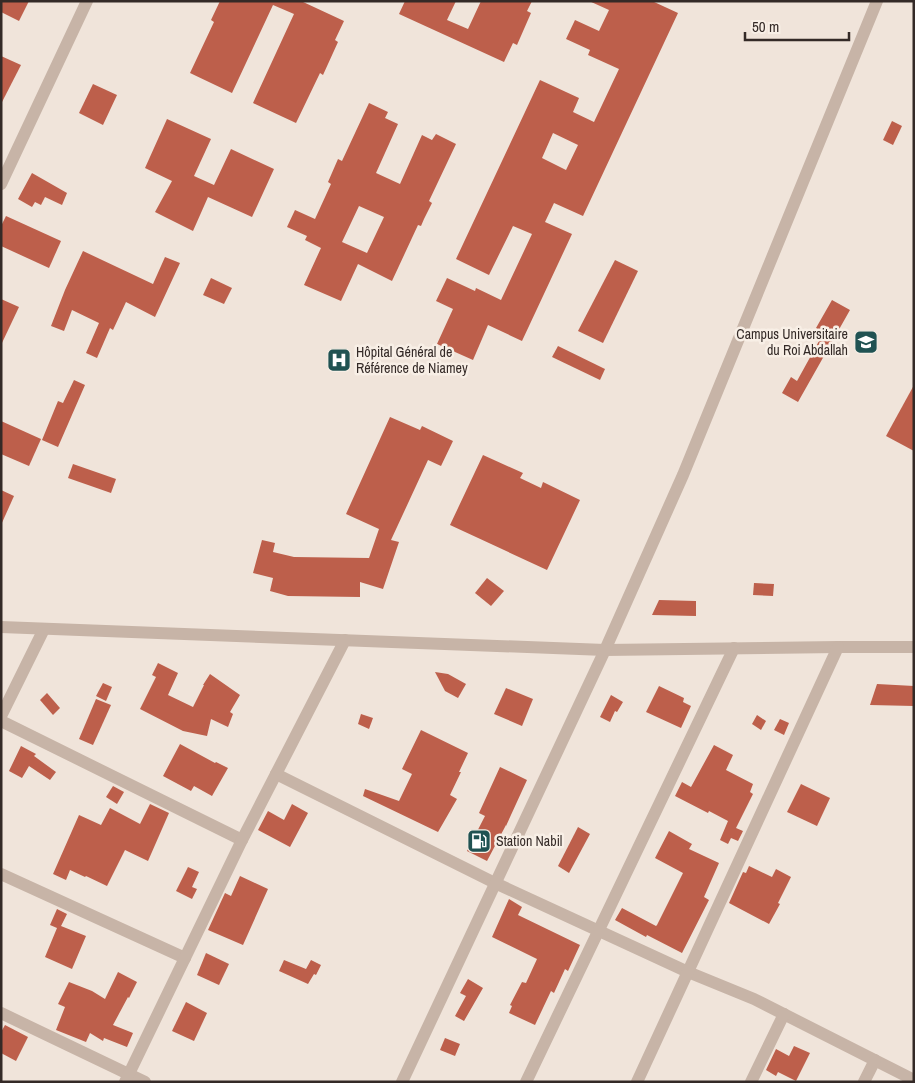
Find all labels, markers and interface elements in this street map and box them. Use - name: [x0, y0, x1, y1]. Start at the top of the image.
- scale bar: [745, 10, 849, 42]
- text: 50 m: [752, 16, 779, 37]
- place label: Campus Universitaire du Roi Abdallah: [736, 325, 848, 359]
- school or university icon: Campus Universitaire du Roi Abdallah: [853, 329, 879, 355]
- place label: Hôpital Général de Référence de Niamey: [356, 343, 468, 377]
- hospital icon: Hôpital Général de Référence de Niamey: [326, 347, 352, 373]
- fuel station icon: Station Nabil: [466, 828, 492, 854]
- place label: Station Nabil: [496, 832, 562, 850]

